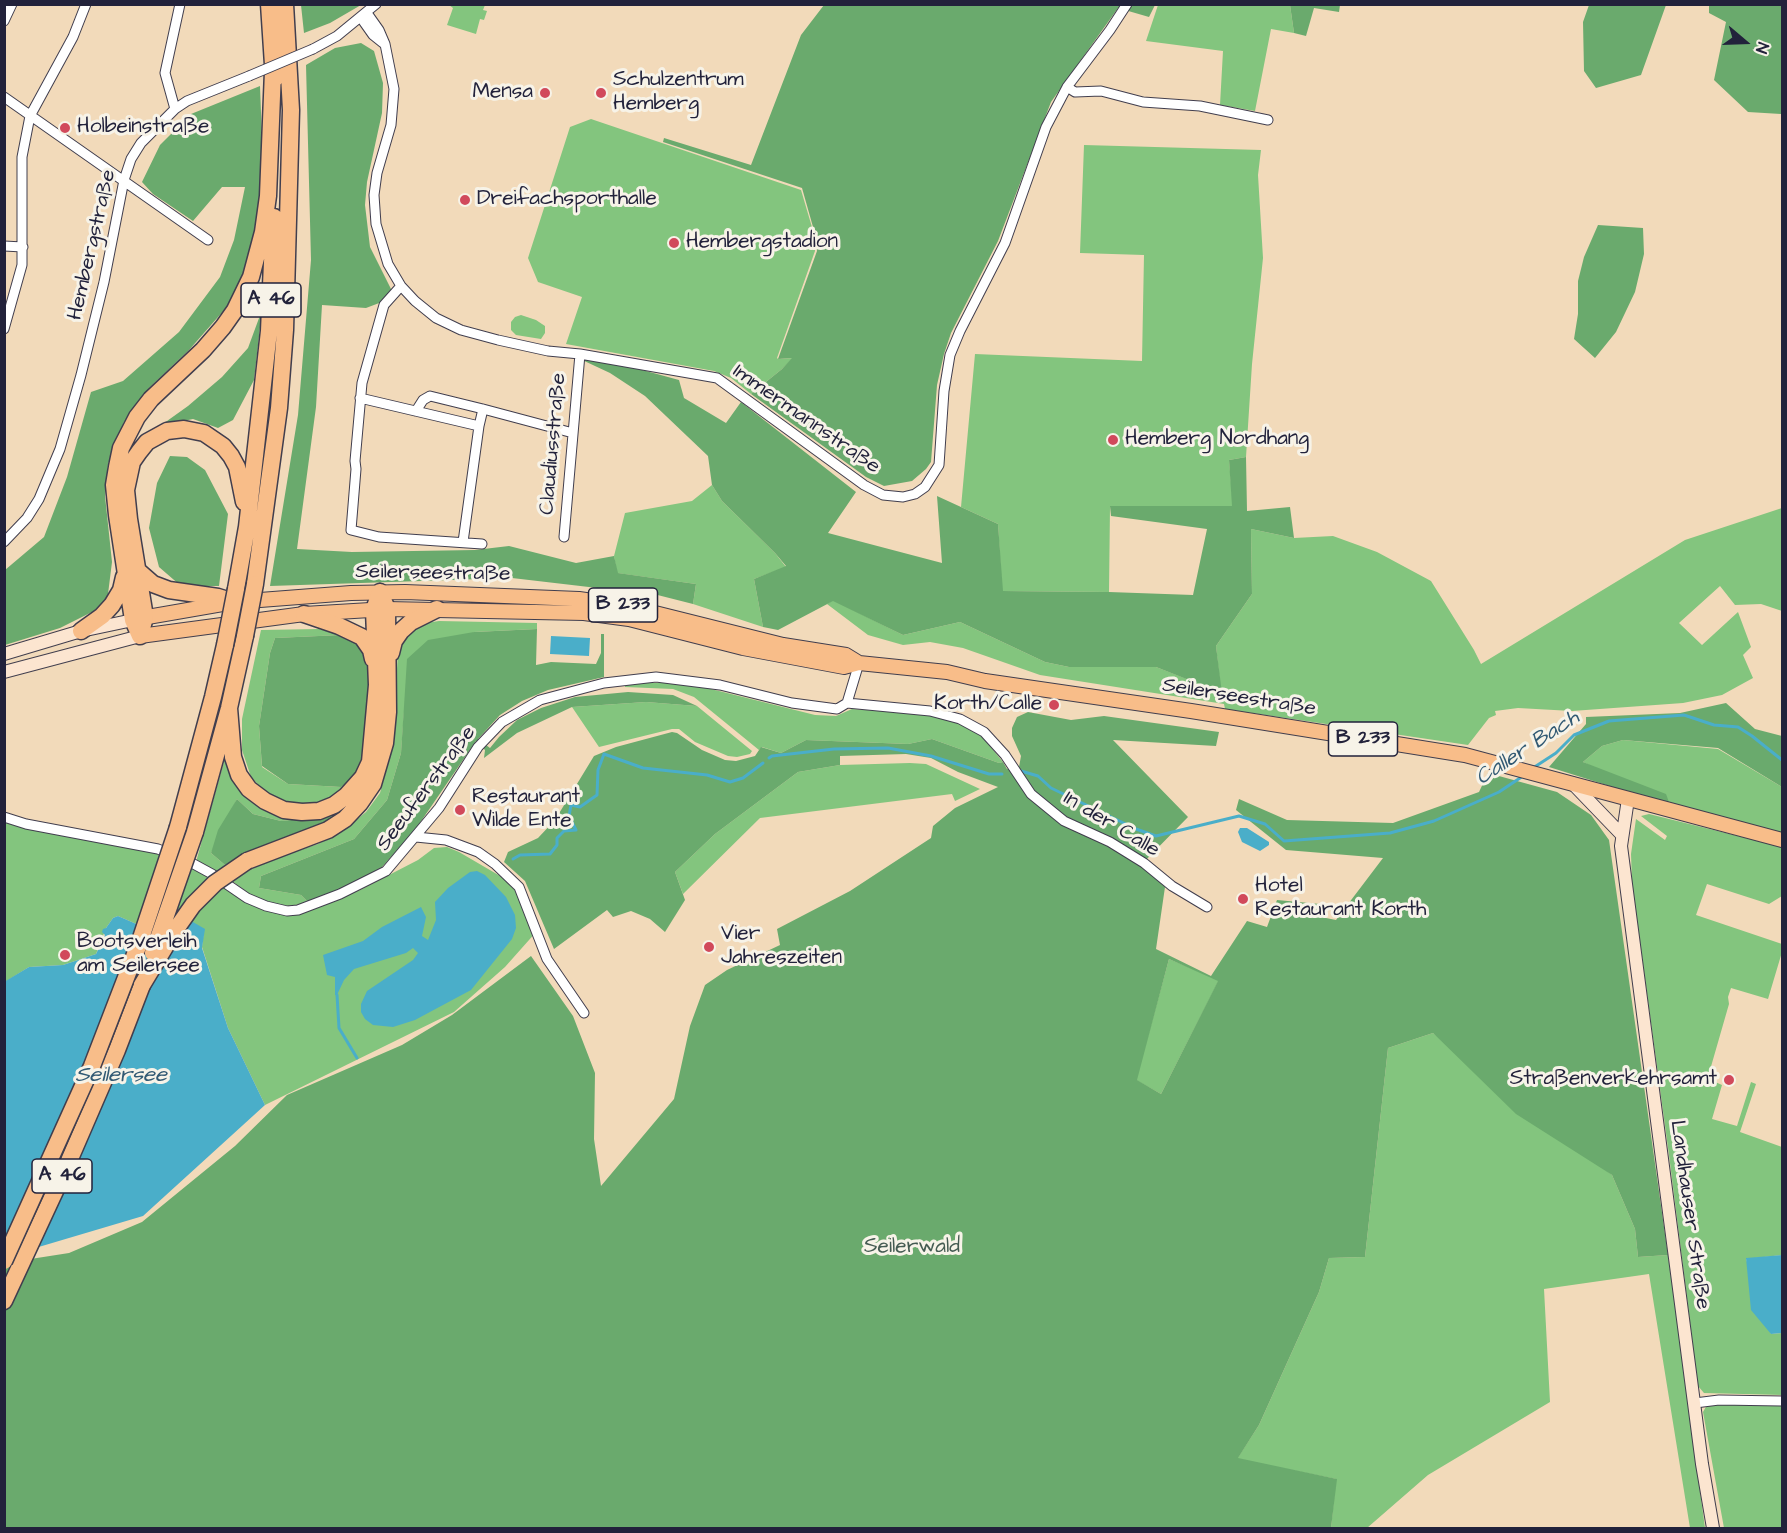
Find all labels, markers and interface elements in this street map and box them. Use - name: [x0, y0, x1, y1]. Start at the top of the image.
- north arrow: [1715, 12, 1775, 72]
- text: N: [1750, 40, 1774, 56]
- place label: Schulzentrum Hemberg: [613, 68, 743, 118]
- place label: Mensa: [473, 80, 533, 106]
- marker: Mensa: [538, 86, 552, 100]
- marker: Schulzentrum Hemberg: [594, 86, 608, 100]
- place label: Holbeinstraße: [77, 115, 209, 141]
- marker: Holbeinstraße: [58, 121, 72, 135]
- street label: Hembergstraße: [63, 167, 123, 323]
- place label: Dreifachsporthalle: [477, 187, 657, 213]
- marker: Dreifachsporthalle: [458, 193, 472, 207]
- place label: Hembergstadion: [686, 230, 838, 256]
- marker: Hembergstadion: [667, 236, 681, 250]
- road number: A 46: [241, 283, 301, 317]
- street label: Immermannstraße: [727, 360, 885, 480]
- street label: Claudiusstraße: [535, 372, 573, 516]
- place label: Hemberg Nordhang: [1125, 427, 1309, 453]
- marker: Hemberg Nordhang: [1106, 433, 1120, 447]
- street label: Seilerseestraße: [355, 560, 511, 588]
- road number: B 233: [588, 588, 658, 622]
- street label: Seilerseestraße: [1160, 673, 1318, 723]
- place label: Korth/Calle: [934, 692, 1042, 718]
- marker: Korth/Calle: [1047, 698, 1061, 712]
- water label: Caller Bach: [1471, 706, 1585, 792]
- street label: Seeuferstraße: [372, 722, 482, 856]
- road number: B 233: [1328, 722, 1398, 756]
- place label: Restaurant Wilde Ente: [472, 785, 580, 835]
- street label: In der Calle: [1058, 786, 1164, 864]
- marker: Restaurant Wilde Ente: [453, 803, 467, 817]
- place label: Hotel Restaurant Korth: [1255, 874, 1426, 924]
- marker: Hotel Restaurant Korth: [1236, 892, 1250, 906]
- place label: Vier Jahreszeiten: [721, 922, 842, 972]
- place label: Bootsverleih am Seilersee: [77, 930, 200, 980]
- marker: Vier Jahreszeiten: [702, 940, 716, 954]
- marker: Bootsverleih am Seilersee: [58, 948, 72, 962]
- water label: Seilersee: [75, 1063, 167, 1089]
- place label: Straßenverkehrsamt: [1510, 1067, 1717, 1093]
- marker: Straßenverkehrsamt: [1722, 1073, 1736, 1087]
- street label: Landhauser Straße: [1663, 1119, 1715, 1311]
- road number: A 46: [32, 1159, 92, 1193]
- park label: Seilerwald: [864, 1235, 960, 1261]

